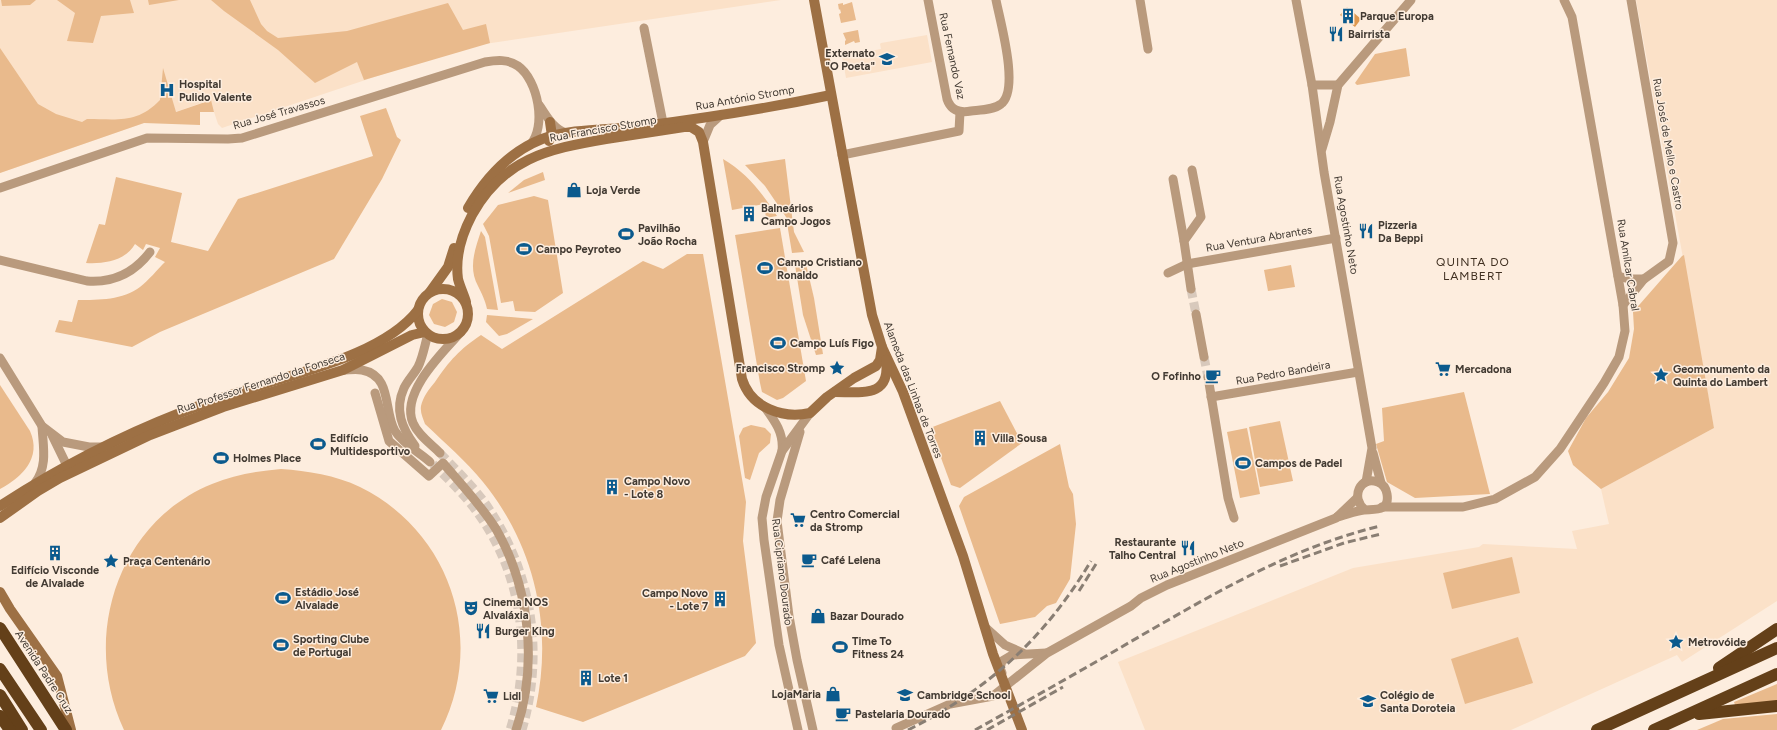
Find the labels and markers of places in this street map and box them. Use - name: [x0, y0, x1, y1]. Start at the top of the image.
- building icon: Parque Europa: [1339, 7, 1357, 25]
- place label: Parque Europa: [1360, 10, 1434, 23]
- restaurant icon: Bairrista: [1327, 25, 1345, 43]
- place label: Bairrista: [1348, 28, 1390, 41]
- place label: Externato "O Poeta": [825, 47, 876, 73]
- school or university icon: Externato "O Poeta": [878, 50, 896, 68]
- place label: Hospital Pulido Valente: [179, 78, 252, 104]
- hospital icon: Hospital Pulido Valente: [158, 81, 176, 99]
- shop icon: Loja Verde: [565, 181, 583, 199]
- place label: Loja Verde: [586, 184, 640, 197]
- place label: Balneários Campo Jogos: [761, 202, 831, 228]
- building icon: Balneários Campo Jogos: [740, 205, 758, 223]
- place label: Pizzeria Da Beppi: [1378, 219, 1423, 245]
- place label: Pavilhão João Rocha: [638, 222, 697, 248]
- restaurant icon: Pizzeria Da Beppi: [1357, 222, 1375, 240]
- sports icon: Pavilhão João Rocha: [617, 225, 635, 243]
- sports icon: Campo Peyroteo: [515, 240, 533, 258]
- place label: Campo Peyroteo: [536, 243, 622, 256]
- place label: Campo Cristiano Ronaldo: [777, 256, 863, 282]
- sports icon: Campo Cristiano Ronaldo: [756, 259, 774, 277]
- sports icon: Campo Luís Figo: [769, 334, 787, 352]
- place label: Campo Luís Figo: [790, 337, 874, 350]
- place icon: Francisco Stromp: [828, 359, 846, 377]
- supermarket icon: Mercadona: [1434, 360, 1452, 378]
- place label: Francisco Stromp: [736, 362, 825, 375]
- place label: Mercadona: [1455, 363, 1512, 376]
- place label: Geomonumento da Quinta do Lambert: [1673, 363, 1770, 389]
- place icon: Geomonumento da Quinta do Lambert: [1652, 366, 1670, 384]
- cafe icon: O Fofinho: [1204, 367, 1222, 385]
- place label: O Fofinho: [1151, 370, 1202, 383]
- building icon: Villa Sousa: [971, 429, 989, 447]
- place label: Edifício Multidesportivo: [330, 432, 411, 458]
- place label: Villa Sousa: [992, 432, 1047, 445]
- sports icon: Edifício Multidesportivo: [309, 435, 327, 453]
- sports icon: Holmes Place: [212, 449, 230, 467]
- place label: Holmes Place: [233, 452, 301, 465]
- sports icon: Campos de Padel: [1234, 454, 1252, 472]
- place label: Campos de Padel: [1255, 457, 1342, 470]
- place label: Campo Novo - Lote 8: [624, 475, 691, 501]
- building icon: Campo Novo - Lote 8: [603, 478, 621, 496]
- place label: Centro Comercial da Stromp: [810, 508, 900, 534]
- supermarket icon: Centro Comercial da Stromp: [789, 511, 807, 529]
- place label: Restaurante Talho Central: [1109, 536, 1176, 562]
- restaurant icon: Restaurante Talho Central: [1179, 539, 1197, 557]
- building icon: Edifício Visconde de Alvalade: [46, 544, 64, 562]
- cafe icon: Café Lelena: [800, 551, 818, 569]
- place icon: Praça Centenário: [102, 552, 120, 570]
- place label: Café Lelena: [821, 554, 881, 567]
- place label: Praça Centenário: [123, 555, 211, 568]
- place label: Edifício Visconde de Alvalade: [11, 564, 99, 590]
- place label: Estádio José Alvalade: [295, 586, 359, 612]
- place label: Campo Novo - Lote 7: [642, 587, 709, 613]
- sports icon: Estádio José Alvalade: [274, 589, 292, 607]
- building icon: Campo Novo - Lote 7: [711, 590, 729, 608]
- place label: Cinema NOS Alvaláxia: [483, 596, 548, 622]
- theatre icon: Cinema NOS Alvaláxia: [462, 599, 480, 617]
- shop icon: Bazar Dourado: [809, 607, 827, 625]
- place label: Bazar Dourado: [830, 610, 904, 623]
- restaurant icon: Burger King: [474, 622, 492, 640]
- place label: Burger King: [495, 625, 555, 638]
- place label: Sporting Clube de Portugal: [293, 633, 369, 659]
- place icon: Metrovóide: [1667, 633, 1685, 651]
- place label: Time To Fitness 24: [852, 635, 904, 661]
- sports icon: Sporting Clube de Portugal: [272, 636, 290, 654]
- place label: Metrovóide: [1688, 636, 1746, 649]
- sports icon: Time To Fitness 24: [831, 638, 849, 656]
- building icon: Lote 1: [577, 669, 595, 687]
- place label: Lote 1: [598, 672, 628, 685]
- shop icon: LojaMaria: [824, 685, 842, 703]
- school or university icon: Cambridge School: [896, 686, 914, 704]
- supermarket icon: Lidl: [482, 687, 500, 705]
- place label: LojaMaria: [771, 688, 821, 701]
- place label: Cambridge School: [917, 689, 1011, 702]
- place label: Colégio de Santa Doroteia: [1380, 689, 1456, 715]
- place label: Lidl: [503, 690, 521, 703]
- school or university icon: Colégio de Santa Doroteia: [1359, 692, 1377, 710]
- cafe icon: Pastelaria Dourado: [834, 705, 852, 723]
- place label: Pastelaria Dourado: [855, 708, 951, 721]

